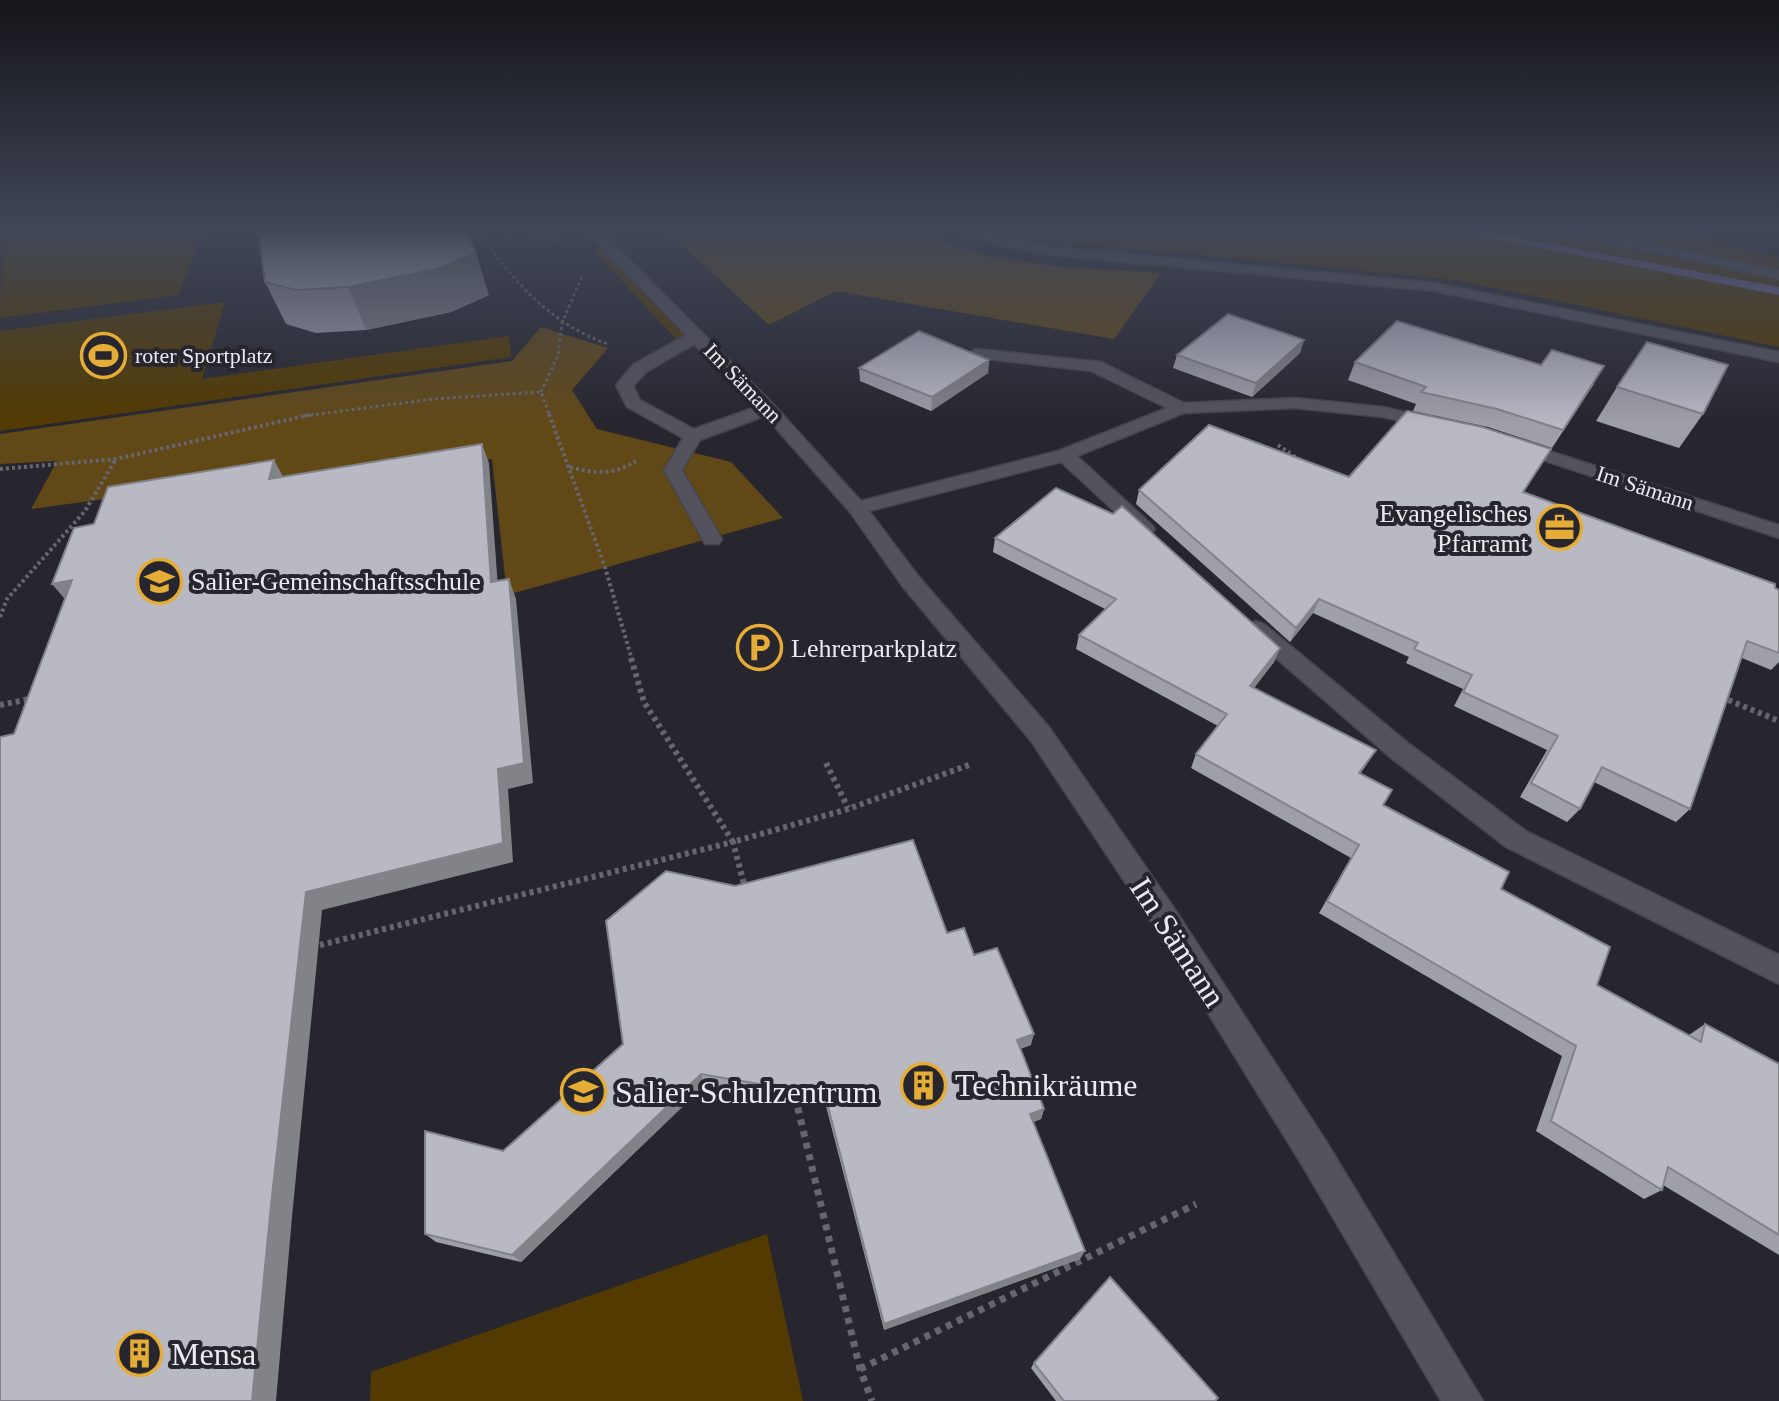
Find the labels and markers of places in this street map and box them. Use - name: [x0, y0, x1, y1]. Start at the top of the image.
- sports icon: roter Sportplatz: [80, 331, 128, 379]
- place label: roter Sportplatz: [135, 343, 273, 368]
- place label: Evangelisches Pfarramt: [1379, 499, 1529, 558]
- office icon: Evangelisches Pfarramt: [1535, 504, 1583, 552]
- school or university icon: Salier-Gemeinschaftsschule: [136, 557, 184, 605]
- place label: Salier-Gemeinschaftsschule: [191, 567, 481, 596]
- parking icon: Lehrerparkplatz: [736, 624, 784, 672]
- place label: Lehrerparkplatz: [791, 634, 957, 663]
- building icon: Technikräume: [900, 1061, 948, 1109]
- place label: Technikräume: [955, 1067, 1138, 1103]
- school or university icon: Salier-Schulzentrum: [560, 1068, 608, 1116]
- place label: Salier-Schulzentrum: [615, 1074, 878, 1110]
- building icon: Mensa: [116, 1330, 164, 1378]
- place label: Mensa: [171, 1336, 256, 1372]

